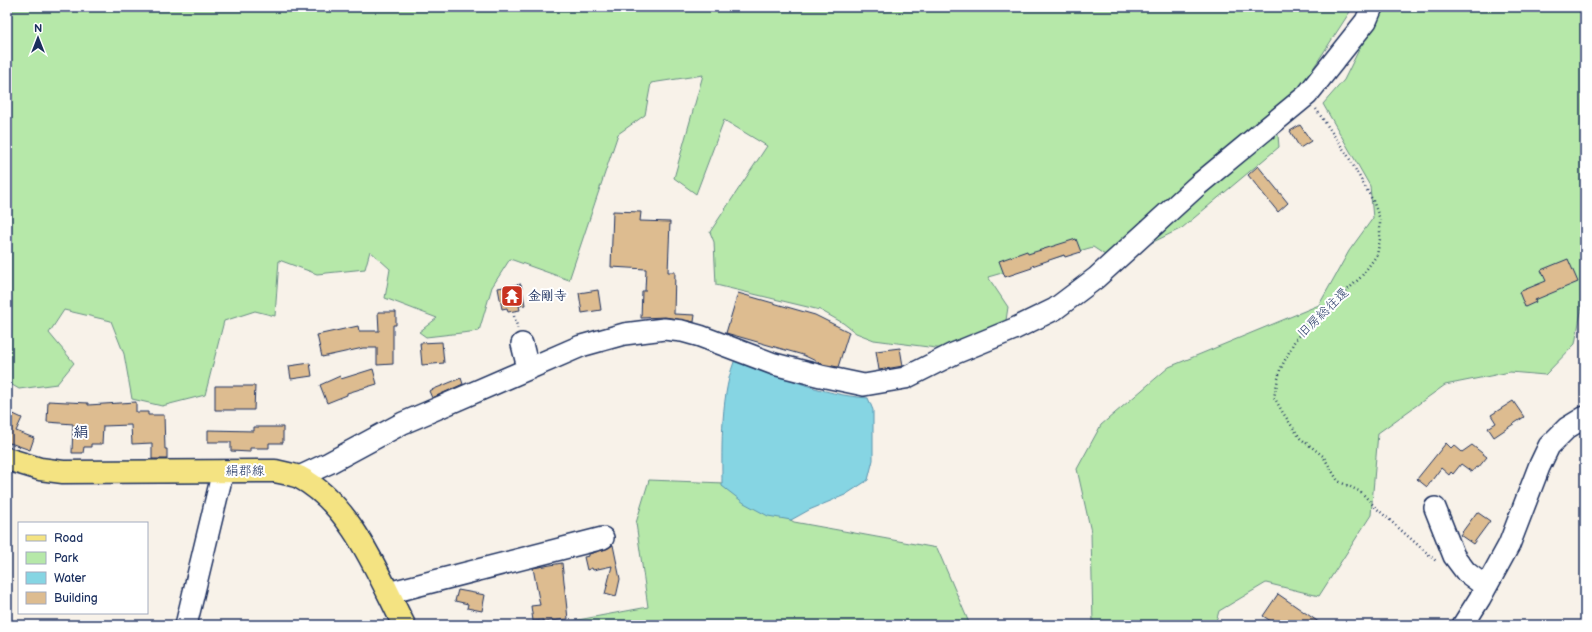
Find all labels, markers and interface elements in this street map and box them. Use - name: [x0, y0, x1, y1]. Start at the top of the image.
- north arrow: [18, 18, 58, 58]
- text: N: [34, 22, 42, 35]
- temple icon: 金剛寺: [499, 283, 525, 309]
- street label: 旧房総往還: [1294, 285, 1352, 341]
- place label: 金剛寺: [528, 288, 567, 304]
- district label: 絹: [73, 423, 89, 442]
- street label: 絹郡線: [225, 463, 265, 479]
- legend: [18, 522, 148, 614]
- text: Road: [54, 531, 83, 546]
- text: Park: [54, 551, 78, 566]
- text: Water: [54, 571, 86, 586]
- text: Building: [54, 591, 98, 606]

